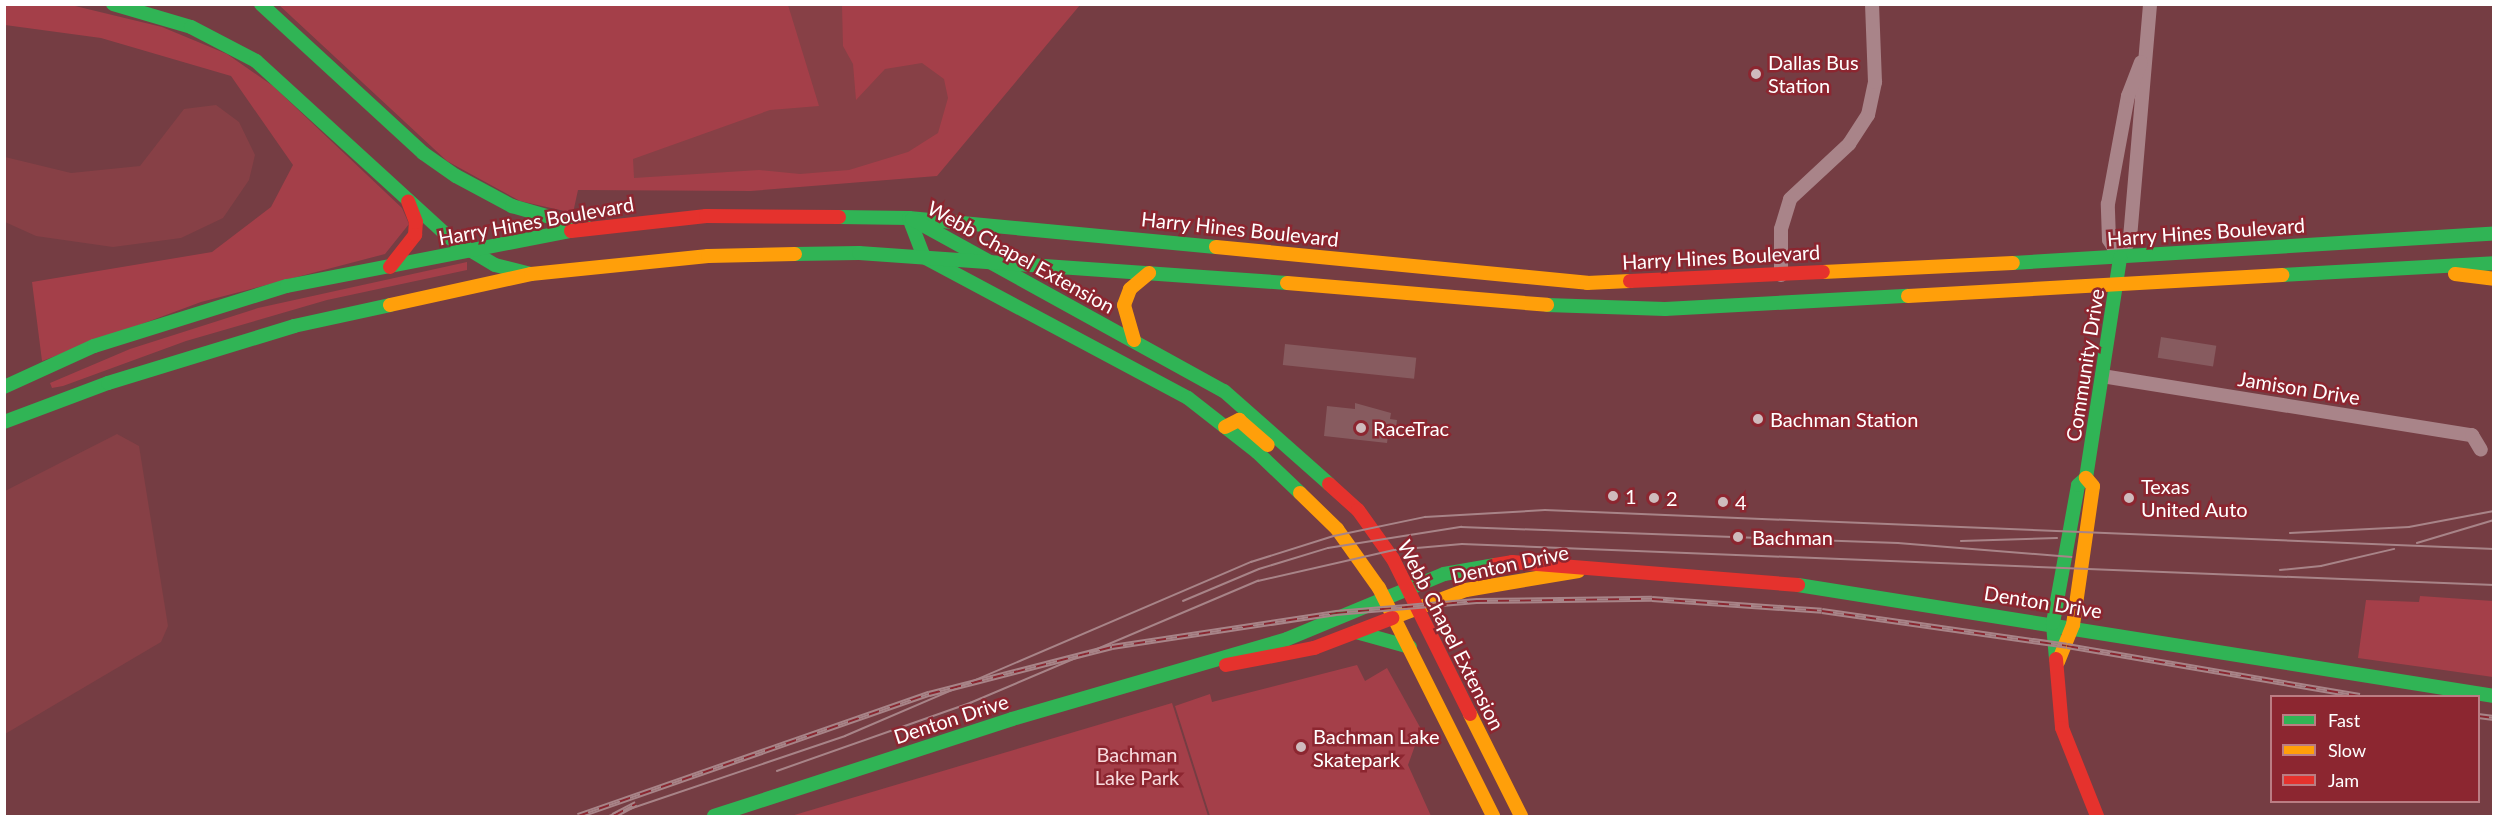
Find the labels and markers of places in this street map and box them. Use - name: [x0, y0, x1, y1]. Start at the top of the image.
- place label: Dallas Bus Station: [1768, 51, 1859, 98]
- marker: Dallas Bus Station: [1749, 67, 1763, 81]
- place label: Bachman Station: [1770, 407, 1918, 431]
- marker: Bachman Station: [1751, 412, 1765, 426]
- place label: RaceTrac: [1373, 416, 1449, 440]
- marker: RaceTrac: [1354, 421, 1368, 435]
- place label: Texas United Auto: [2141, 474, 2248, 521]
- place label: 1: [1625, 484, 1637, 508]
- place label: 2: [1666, 486, 1678, 510]
- marker: 1: [1606, 489, 1620, 503]
- place label: 4: [1735, 490, 1747, 514]
- marker: 2: [1647, 491, 1661, 505]
- marker: Texas United Auto: [2122, 491, 2136, 505]
- marker: 4: [1716, 495, 1730, 509]
- place label: Bachman: [1752, 525, 1833, 549]
- marker: Bachman: [1729, 528, 1747, 546]
- place label: Bachman Lake Skatepark: [1313, 724, 1439, 771]
- marker: Bachman Lake Skatepark: [1294, 740, 1308, 754]

